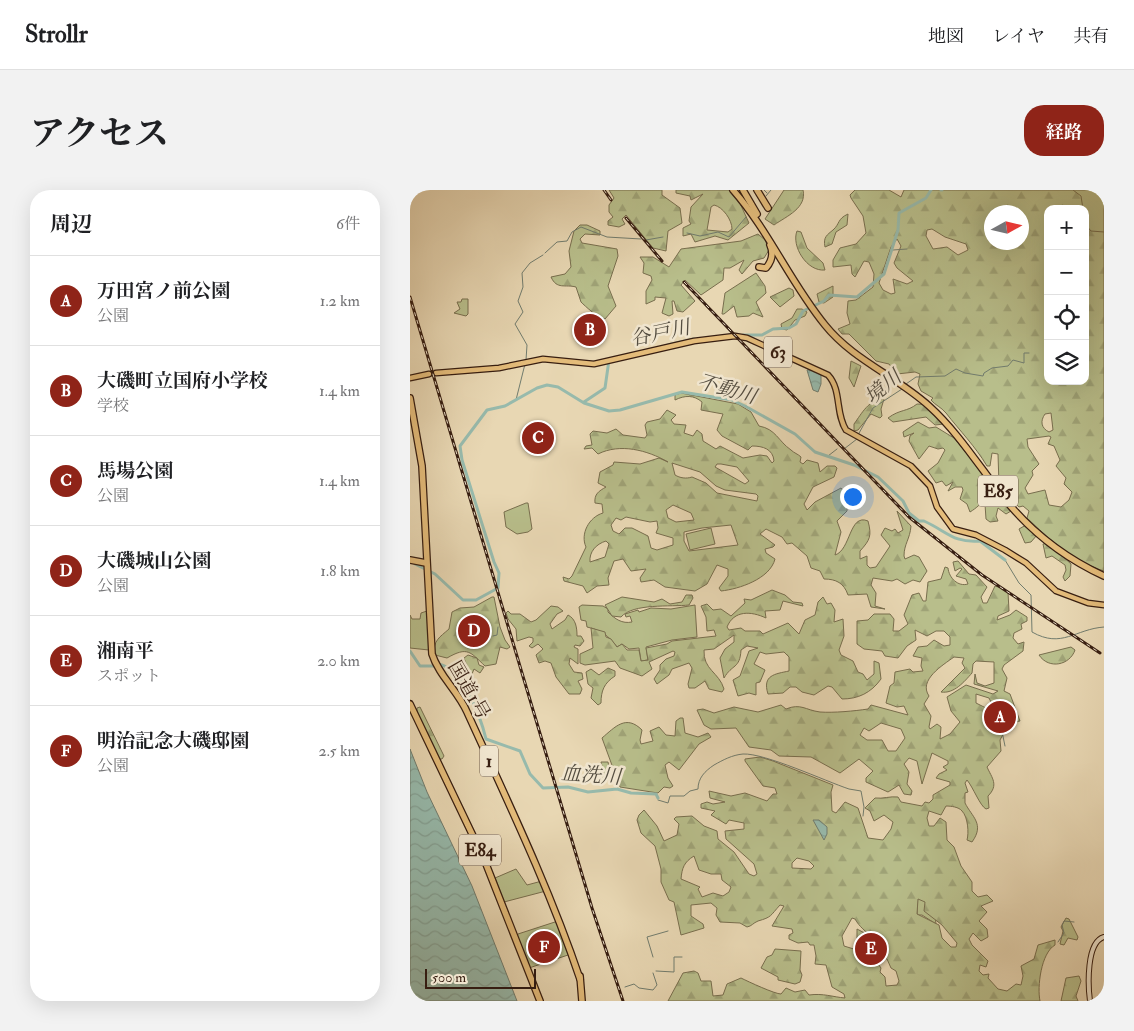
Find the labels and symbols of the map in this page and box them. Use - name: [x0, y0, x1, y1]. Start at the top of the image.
- north arrow: [984, 205, 1029, 250]
- pin: B: [574, 311, 606, 349]
- water label: 谷戸川: [628, 314, 694, 351]
- road number: 63: [764, 336, 792, 368]
- water label: 境川: [860, 363, 908, 409]
- water label: 不動川: [695, 369, 761, 410]
- pin: C: [522, 419, 554, 457]
- road number: E85: [978, 476, 1018, 506]
- your location: [840, 484, 866, 510]
- pin: D: [458, 612, 490, 650]
- street label: 国道1号: [443, 656, 495, 724]
- pin: A: [984, 698, 1016, 736]
- road number: 1: [480, 746, 498, 776]
- water label: 血洗川: [560, 760, 624, 790]
- road number: E84: [459, 834, 501, 866]
- pin: F: [528, 928, 560, 966]
- pin: E: [855, 930, 887, 968]
- scale bar: [425, 966, 536, 989]

